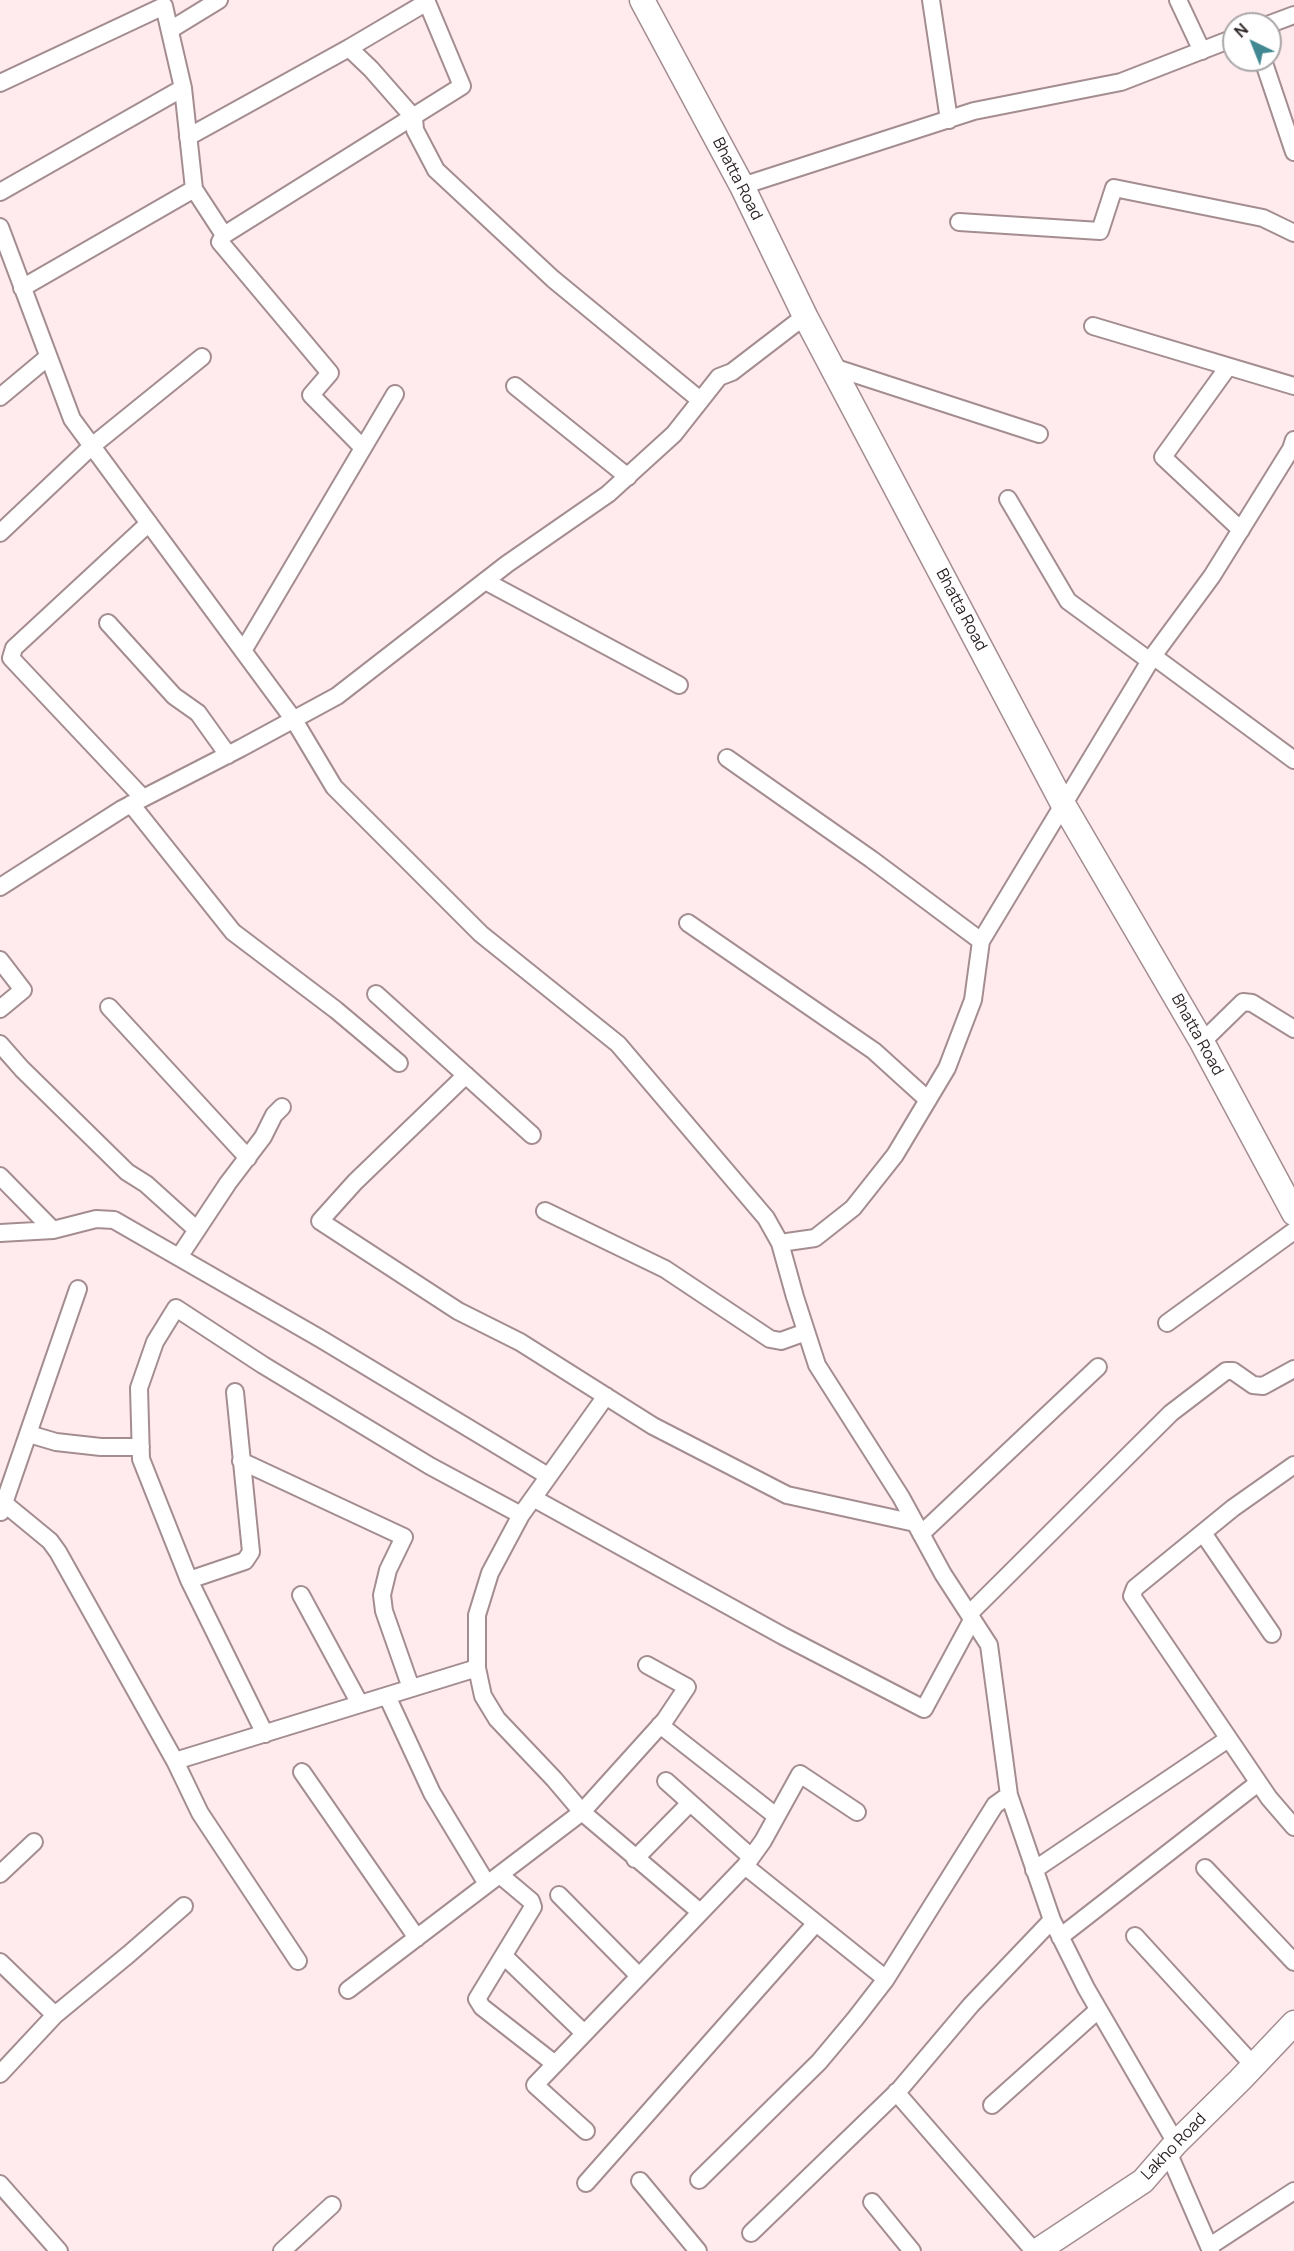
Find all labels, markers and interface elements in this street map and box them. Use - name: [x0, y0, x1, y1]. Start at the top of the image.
- north arrow: [1222, 12, 1282, 72]
- text: N: [1229, 18, 1253, 42]
- street label: Bhatta Road: [708, 135, 766, 223]
- street label: Bhatta Road: [931, 566, 991, 654]
- street label: Bhatta Road: [1167, 991, 1227, 1079]
- street label: Lakho Road: [1138, 2110, 1210, 2184]

